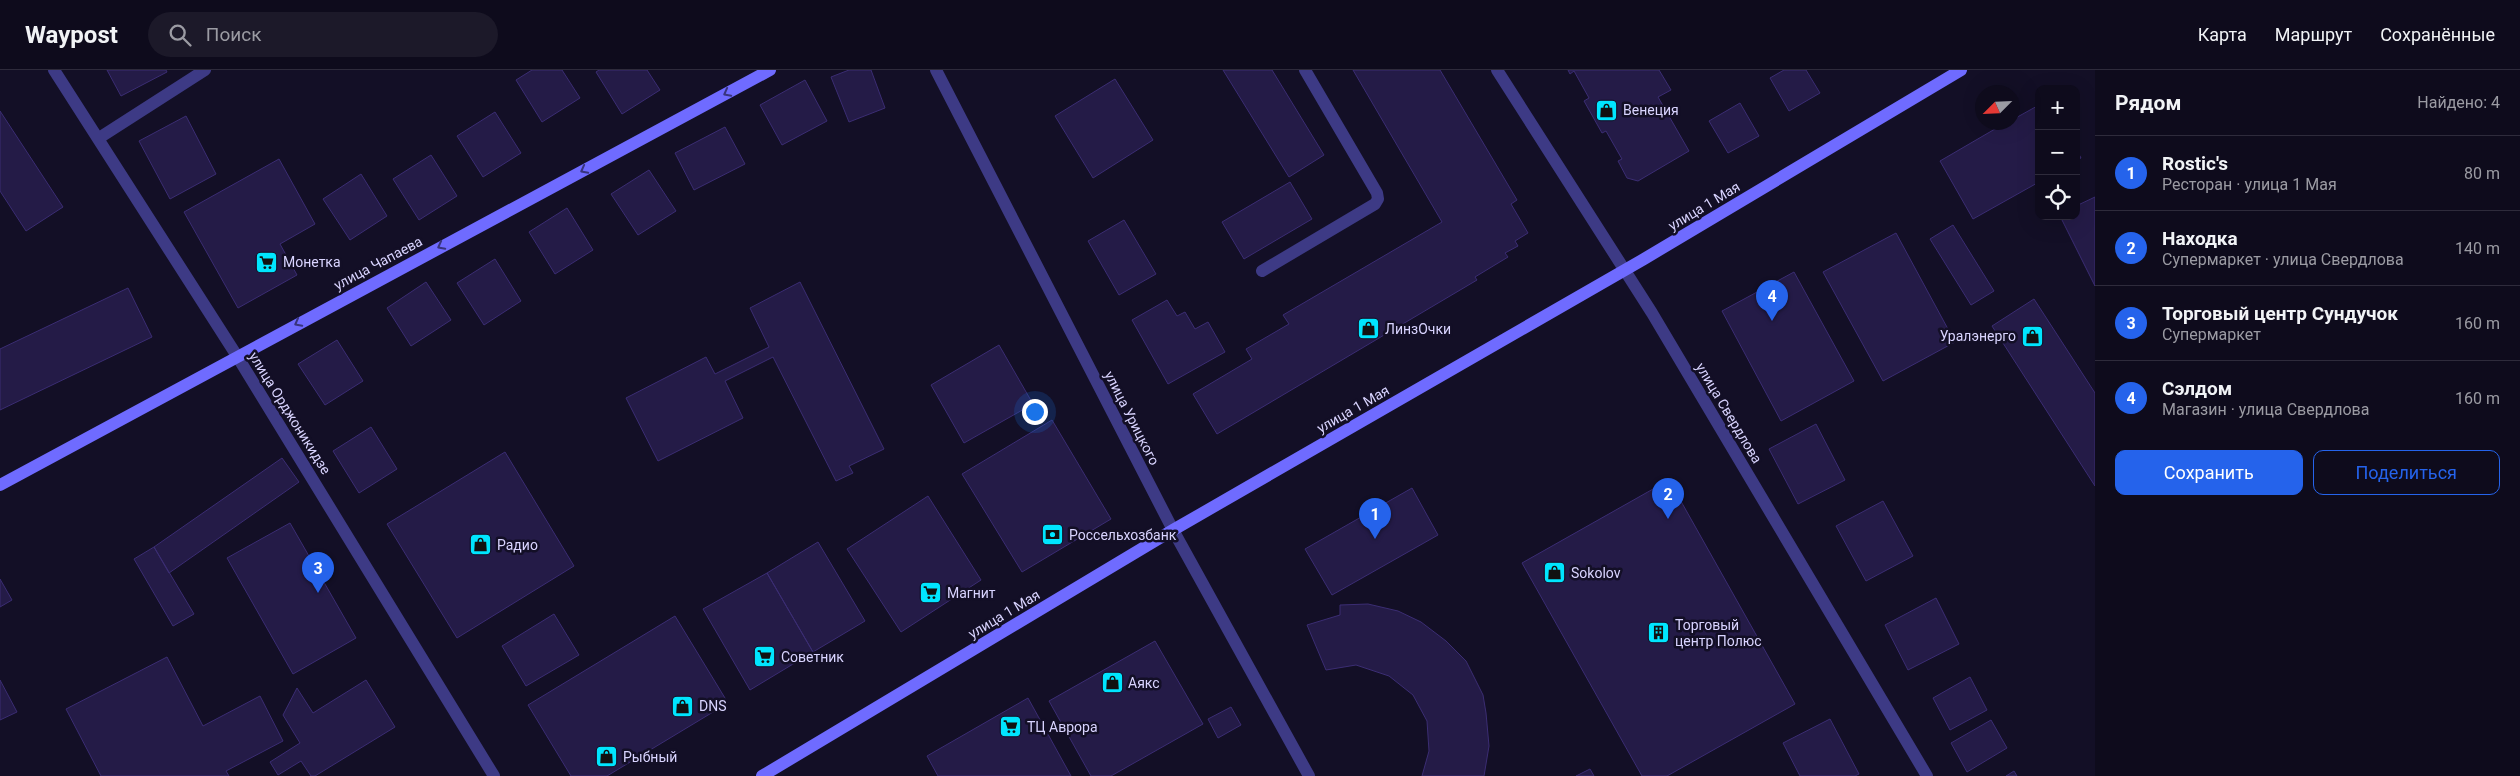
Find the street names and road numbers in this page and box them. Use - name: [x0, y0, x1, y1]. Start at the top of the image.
- street label: улица 1 Мая: [1665, 178, 1743, 234]
- street label: улица Чапаева: [331, 233, 425, 293]
- street label: улица Орджоникидзе: [246, 349, 334, 477]
- street label: улица Свердлова: [1693, 360, 1765, 466]
- street label: улица Урицкого: [1101, 368, 1163, 468]
- street label: улица 1 Мая: [1314, 382, 1392, 436]
- street label: улица 1 Мая: [965, 586, 1043, 642]

